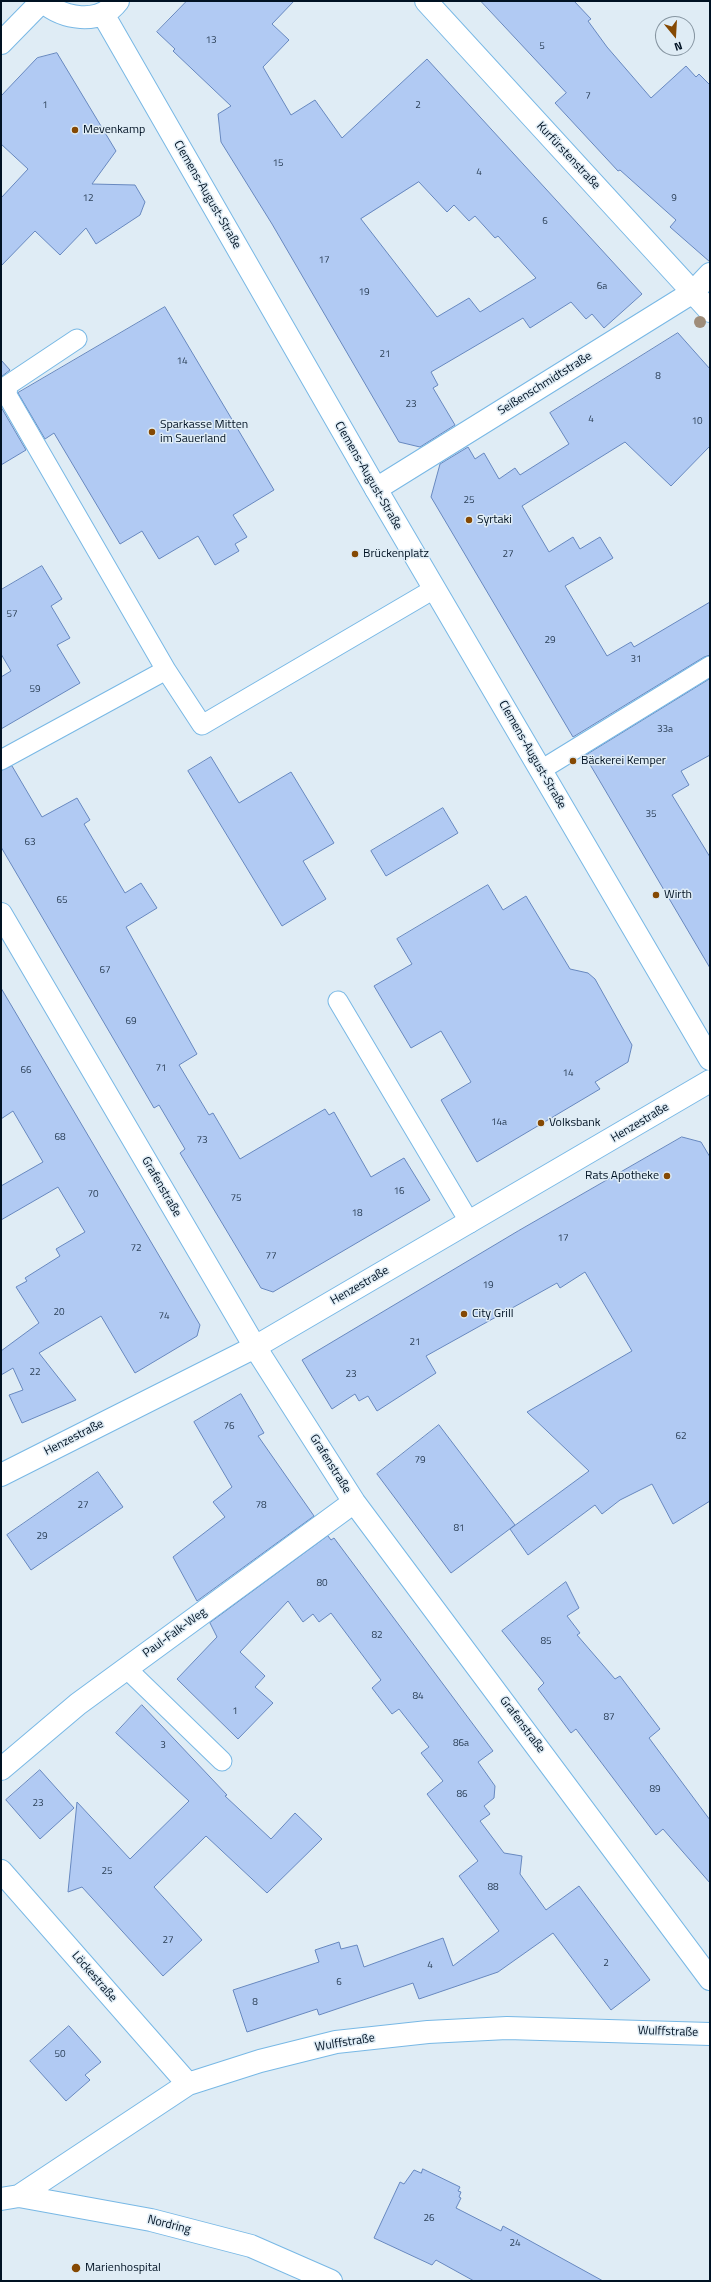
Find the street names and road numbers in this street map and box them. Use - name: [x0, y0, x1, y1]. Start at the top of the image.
- street label: Kurfürstenstraße: [533, 119, 603, 193]
- street label: Clemens-August-Straße: [170, 138, 244, 252]
- street label: Seißenschmidtstraße: [495, 349, 595, 419]
- street label: Clemens-August-Straße: [331, 419, 405, 533]
- street label: Clemens-August-Straße: [495, 698, 569, 812]
- street label: Henzestraße: [608, 1100, 672, 1146]
- street label: Grafenstraße: [138, 1154, 184, 1220]
- street label: Henzestraße: [328, 1264, 392, 1308]
- street label: Henzestraße: [42, 1417, 106, 1459]
- street label: Grafenstraße: [306, 1432, 354, 1496]
- street label: Paul-Falk-Weg: [140, 1605, 210, 1661]
- street label: Grafenstraße: [496, 1694, 548, 1756]
- street label: Löckestraße: [68, 1949, 120, 2005]
- street label: Wulffstraße: [638, 2024, 698, 2040]
- street label: Wulffstraße: [314, 2031, 376, 2055]
- street label: Nordring: [146, 2213, 192, 2237]

